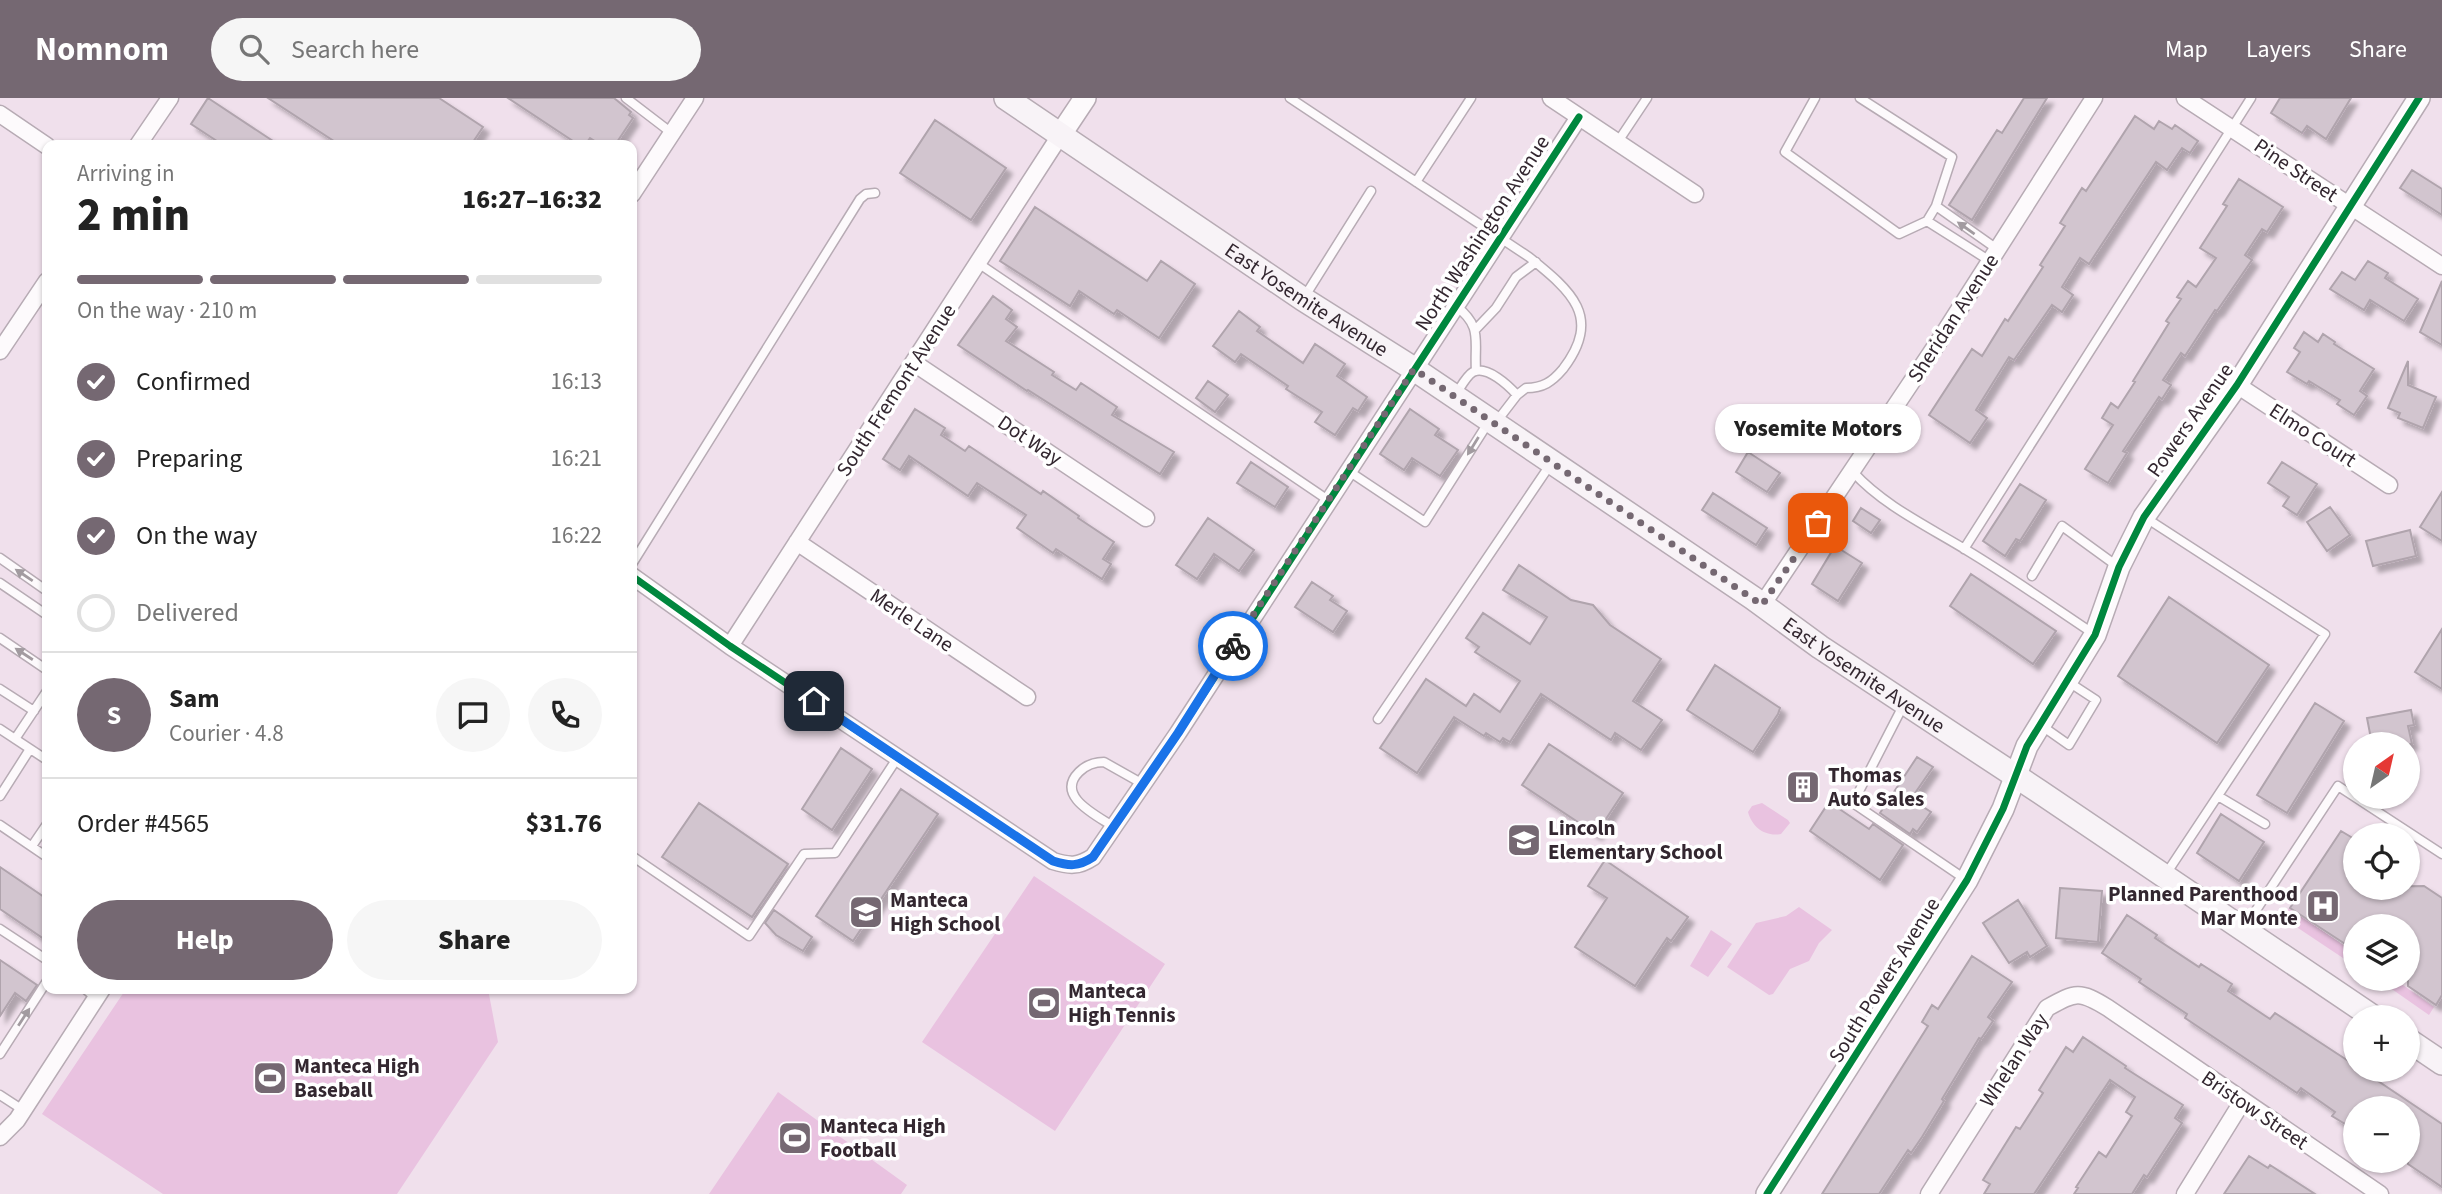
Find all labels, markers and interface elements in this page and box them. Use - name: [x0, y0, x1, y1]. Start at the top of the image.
- search box: [211, 18, 701, 81]
- text: Nomnom: [35, 26, 169, 73]
- icon: search: [235, 30, 273, 68]
- text: Search here: [291, 31, 419, 68]
- text: Map: [2165, 32, 2208, 67]
- text: Layers: [2246, 32, 2311, 67]
- text: Share: [2349, 32, 2407, 67]
- street label: North Washington Avenue: [1407, 129, 1557, 337]
- street label: Pine Street: [2248, 131, 2344, 209]
- text: Arriving in: [77, 157, 175, 190]
- text: 16:27–16:32: [462, 181, 602, 218]
- text: 2 min: [77, 183, 190, 248]
- one-way arrow: [1957, 221, 1975, 235]
- street label: East Yosemite Avenue: [1219, 235, 1394, 364]
- street label: Sheridan Avenue: [1900, 248, 2006, 388]
- text: On the way · 210 m: [77, 294, 257, 327]
- street label: South Fremont Avenue: [829, 298, 963, 482]
- street label: Powers Avenue: [2140, 357, 2240, 483]
- icon: check: [77, 363, 115, 401]
- text: Confirmed: [136, 363, 251, 400]
- text: 16:13: [551, 365, 602, 398]
- street label: Elmo Court: [2263, 396, 2363, 474]
- callout: Yosemite Motors: [1715, 404, 1921, 453]
- street label: Dot Way: [992, 407, 1068, 473]
- text: Yosemite Motors: [1734, 412, 1902, 445]
- one-way arrow: [1466, 437, 1479, 456]
- icon: check: [77, 440, 115, 478]
- text: Preparing: [136, 440, 242, 477]
- text: 16:21: [551, 442, 602, 475]
- pin: [1788, 493, 1848, 553]
- icon: bag: [1799, 504, 1837, 542]
- icon: check: [77, 517, 115, 555]
- text: On the way: [136, 517, 257, 554]
- text: 16:22: [551, 519, 602, 552]
- one-way arrow: [15, 568, 33, 582]
- street label: Merle Lane: [864, 581, 960, 659]
- text: Delivered: [136, 594, 239, 631]
- street label: East Yosemite Avenue: [1777, 610, 1951, 740]
- courier: [1198, 611, 1268, 681]
- icon: bike: [1214, 627, 1252, 665]
- one-way arrow: [14, 648, 33, 661]
- pin: [784, 671, 844, 731]
- button: chat: [436, 678, 510, 752]
- button: phone: [528, 678, 602, 752]
- text: Sam: [169, 680, 219, 717]
- icon: home: [795, 682, 833, 720]
- text: S: [107, 697, 121, 734]
- text: Courier · 4.8: [169, 717, 284, 750]
- north arrow: [2343, 732, 2420, 808]
- map controls: [2343, 732, 2420, 1173]
- place label: Thomas Auto Sales: [1827, 760, 1924, 814]
- building icon: Thomas Auto Sales: [1784, 768, 1822, 806]
- text: Order #4565: [77, 805, 209, 842]
- text: $31.76: [526, 805, 602, 842]
- place label: Lincoln Elementary School: [1548, 813, 1722, 867]
- school or university icon: Lincoln Elementary School: [1505, 821, 1543, 859]
- button: locate: [2343, 823, 2420, 900]
- place label: Planned Parenthood Mar Monte: [2108, 879, 2298, 933]
- place label: Manteca High School: [890, 885, 1000, 939]
- hospital icon: Planned Parenthood Mar Monte: [2304, 887, 2342, 925]
- street label: South Powers Avenue: [1821, 892, 1947, 1068]
- school or university icon: Manteca High School: [847, 893, 885, 931]
- button: Help: [77, 900, 333, 980]
- button: Share: [347, 900, 602, 980]
- button: layers: [2343, 914, 2420, 991]
- place label: Manteca High Tennis: [1068, 976, 1175, 1030]
- sports icon: Manteca High Tennis: [1025, 984, 1063, 1022]
- button: +: [2343, 1005, 2420, 1082]
- one-way arrow: [17, 1007, 30, 1027]
- street label: Whelan Way: [1972, 1007, 2056, 1113]
- place label: Manteca High Baseball: [294, 1051, 420, 1105]
- sports icon: Manteca High Baseball: [251, 1059, 289, 1097]
- street label: Bristow Street: [2196, 1063, 2314, 1157]
- button: −: [2343, 1096, 2420, 1173]
- place label: Manteca High Football: [820, 1111, 946, 1165]
- sports icon: Manteca High Football: [776, 1119, 814, 1157]

